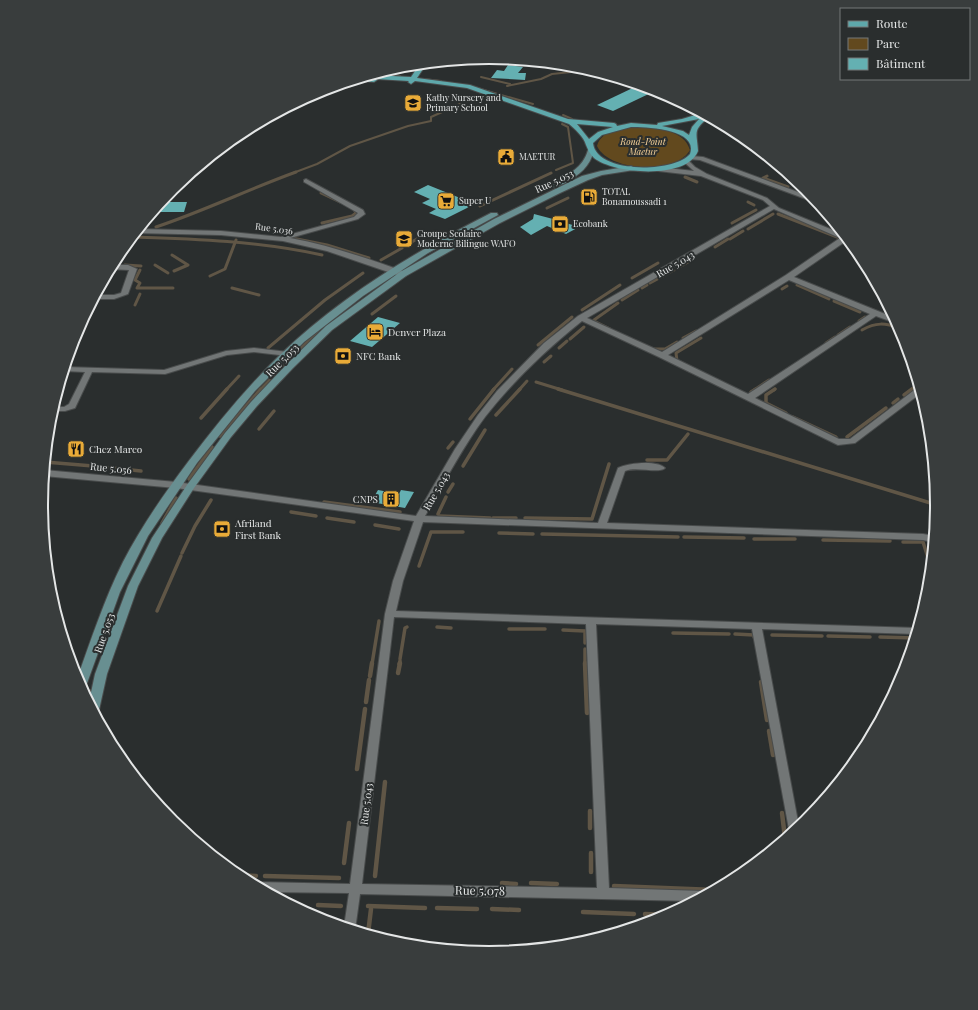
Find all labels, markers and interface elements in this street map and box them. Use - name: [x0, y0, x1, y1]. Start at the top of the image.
- legend: [840, 8, 970, 80]
- text: Route: [876, 15, 908, 31]
- text: Parc: [876, 35, 900, 51]
- text: Bâtiment: [876, 55, 926, 71]
- place label: Kathy Nursery and Primary School: [426, 91, 502, 113]
- school or university icon: Kathy Nursery and Primary School: [403, 93, 423, 113]
- park label: Rond-Point Maetur: [619, 135, 667, 157]
- public building icon: MAETUR: [496, 147, 516, 167]
- place label: MAETUR: [519, 150, 556, 162]
- street label: Rue 5.053: [532, 166, 576, 196]
- place label: TOTAL Bonamoussadi 1: [602, 185, 667, 207]
- fuel station icon: TOTAL Bonamoussadi 1: [579, 187, 599, 207]
- supermarket icon: Super U: [436, 191, 456, 211]
- place label: Super U: [459, 194, 491, 206]
- bank icon: Ecobank: [550, 214, 570, 234]
- place label: Ecobank: [573, 217, 608, 229]
- street label: Rue 5.036: [254, 219, 294, 237]
- place label: Groupe Scolaire Moderne Bilingue WAFO: [417, 227, 516, 249]
- school or university icon: Groupe Scolaire Moderne Bilingue WAFO: [394, 229, 414, 249]
- street label: Rue 5.043: [653, 247, 697, 281]
- hotel icon: Denver Plaza: [365, 322, 385, 342]
- place label: Denver Plaza: [388, 325, 446, 339]
- street label: Rue 5.053: [262, 340, 302, 380]
- bank icon: NFC Bank: [333, 346, 353, 366]
- place label: NFC Bank: [356, 349, 401, 363]
- restaurant icon: Chez Marco: [66, 439, 86, 459]
- place label: Chez Marco: [89, 442, 143, 456]
- street label: Rue 5.056: [89, 459, 133, 477]
- street label: Rue 5.043: [419, 469, 453, 513]
- building icon: CNPS: [381, 489, 401, 509]
- place label: CNPS: [353, 492, 378, 506]
- place label: Afriland First Bank: [234, 516, 282, 542]
- bank icon: Afriland First Bank: [212, 519, 232, 539]
- street label: Rue 5.053: [90, 611, 118, 655]
- street label: Rue 5.043: [357, 782, 376, 826]
- street label: Rue 5.078: [455, 882, 505, 898]

